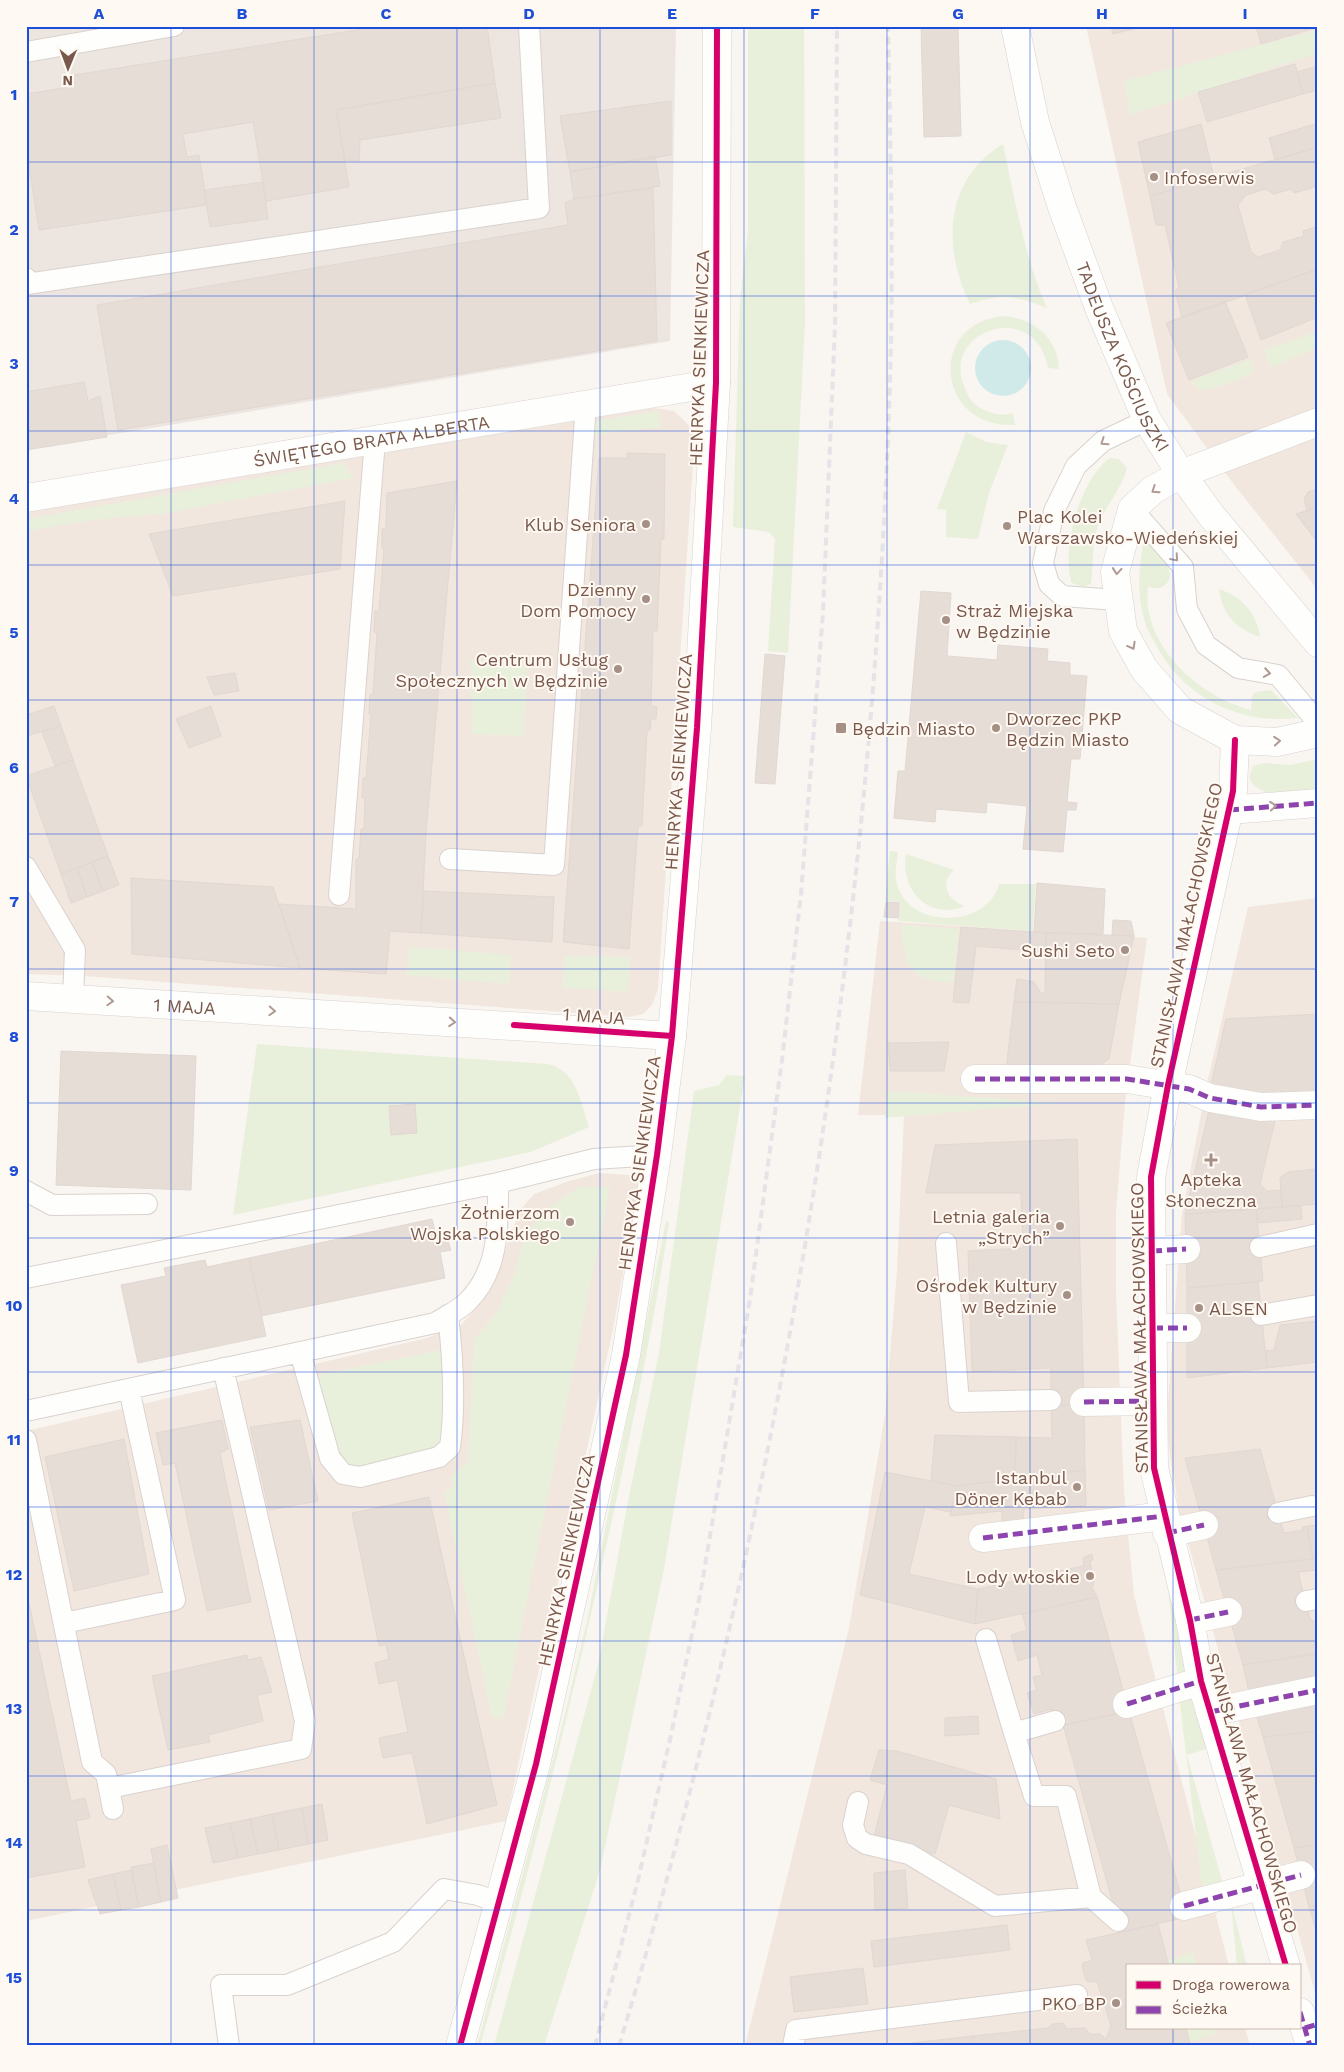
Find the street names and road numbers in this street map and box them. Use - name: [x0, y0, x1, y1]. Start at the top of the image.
- street label: HENRYKA SIENKIEWICZA: [685, 249, 713, 467]
- street label: TADEUSZA KOŚCIUSZKI: [1072, 259, 1175, 455]
- street label: ŚWIĘTEGO BRATA ALBERTA: [252, 410, 491, 470]
- street label: HENRYKA SIENKIEWICZA: [660, 653, 696, 871]
- street label: STANISŁAWA MAŁACHOWSKIEGO: [1145, 780, 1227, 1070]
- street label: 1 MAJA: [153, 993, 216, 1018]
- street label: 1 MAJA: [562, 1003, 626, 1029]
- street label: HENRYKA SIENKIEWICZA: [614, 1054, 665, 1272]
- street label: STANISŁAWA MAŁACHOWSKIEGO: [1126, 1182, 1152, 1474]
- street label: HENRYKA SIENKIEWICZA: [533, 1452, 599, 1668]
- street label: STANISŁAWA MAŁACHOWSKIEGO: [1202, 1650, 1302, 1936]

